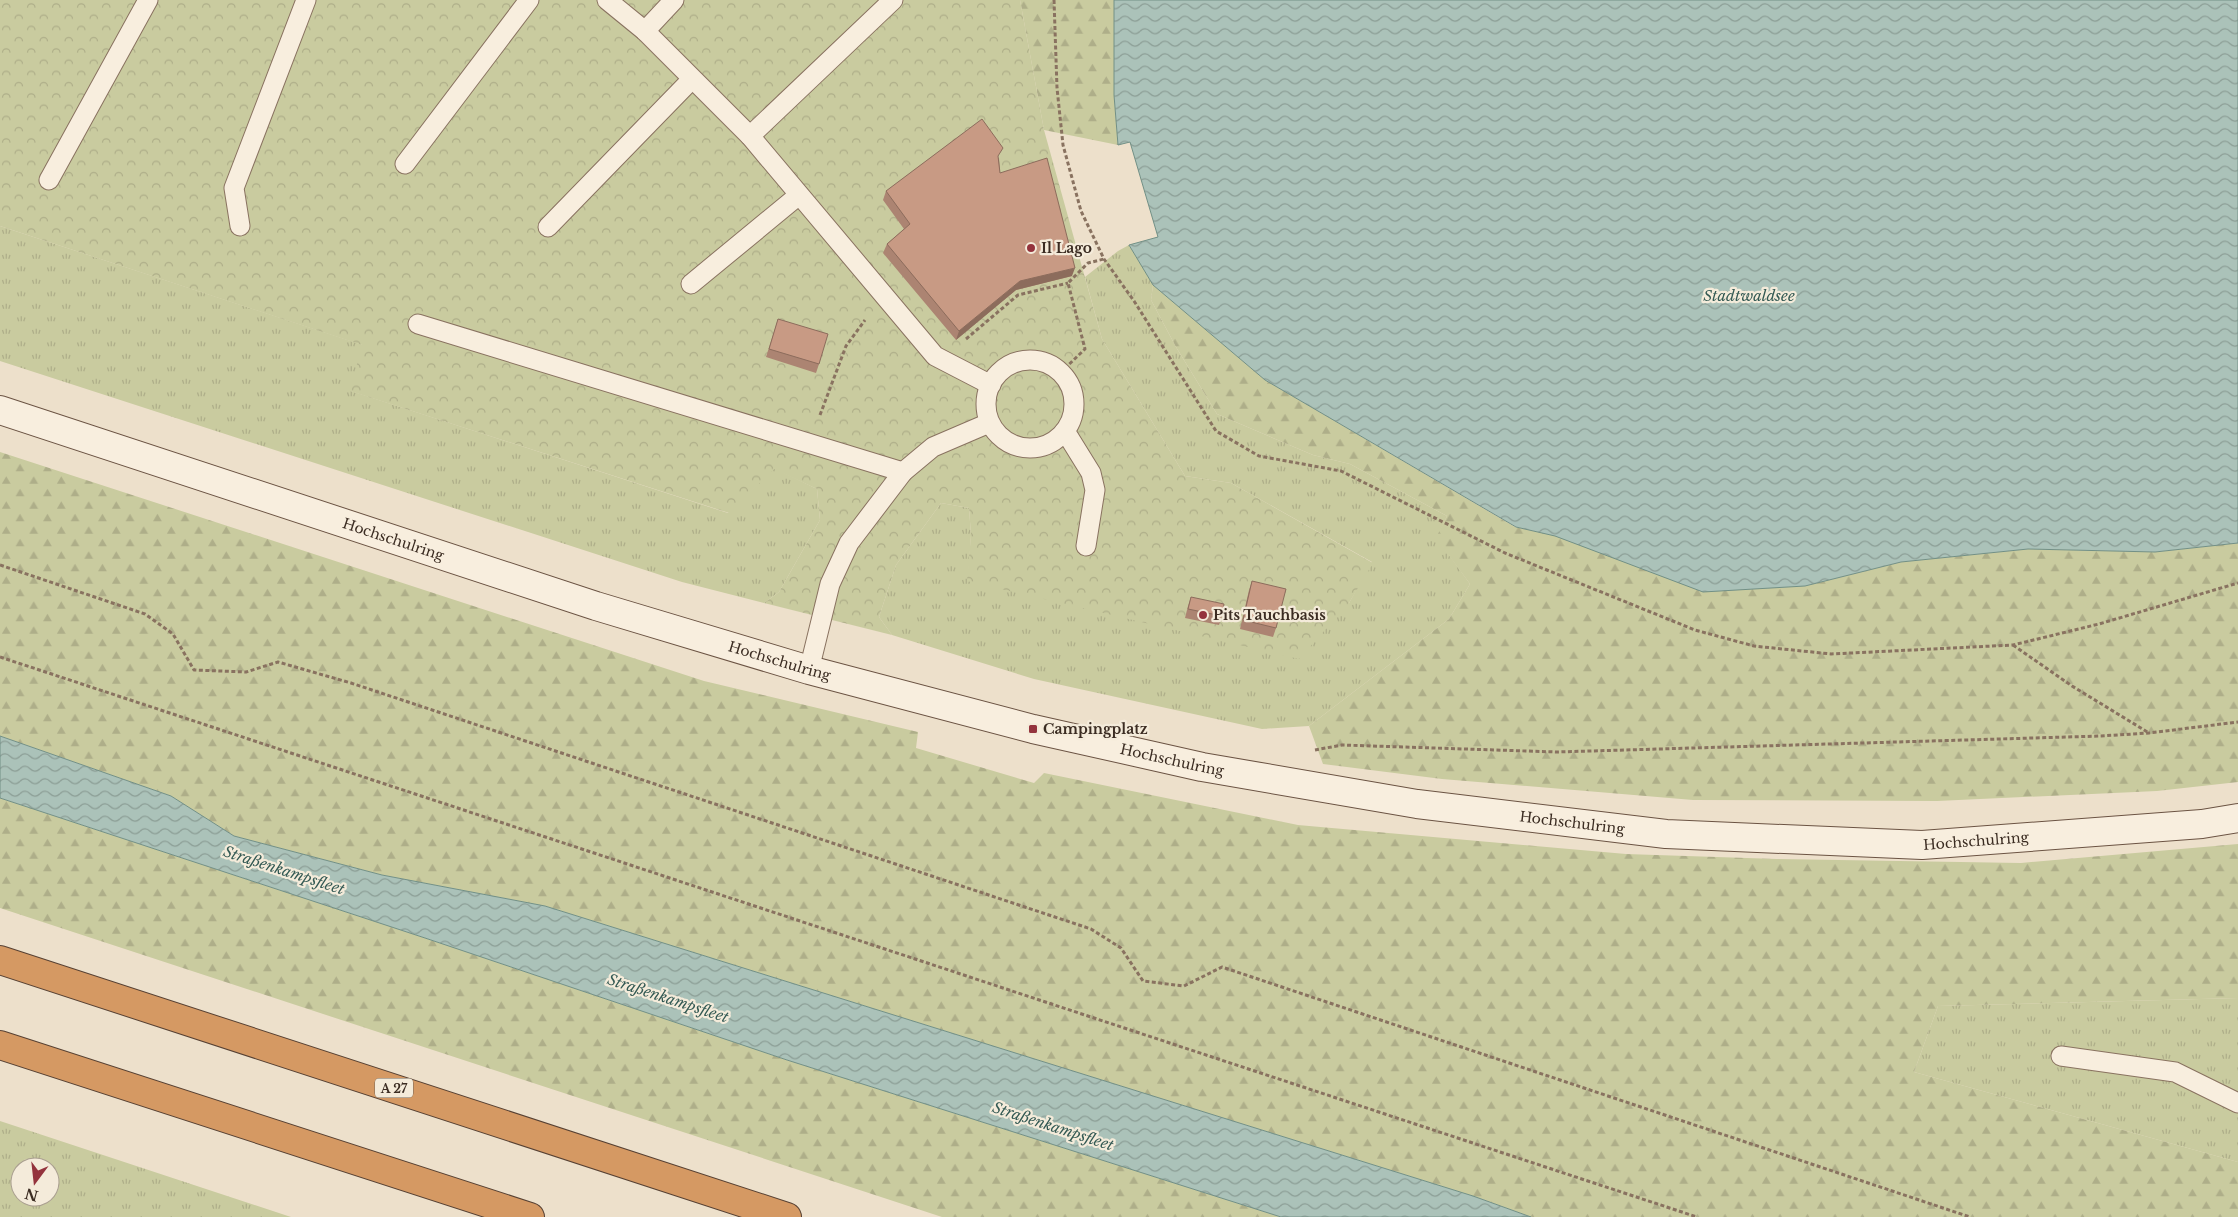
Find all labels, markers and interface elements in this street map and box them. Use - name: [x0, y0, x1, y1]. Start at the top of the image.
- place label: Il Lago: [1041, 239, 1092, 257]
- marker: Il Lago: [1025, 242, 1037, 254]
- water label: Stadtwaldsee: [1703, 286, 1795, 305]
- street label: Hochschulring: [340, 514, 447, 565]
- place label: Pits Tauchbasis: [1213, 606, 1326, 624]
- marker: Pits Tauchbasis: [1197, 609, 1209, 621]
- street label: Hochschulring: [726, 637, 833, 684]
- place label: Campingplatz: [1043, 720, 1148, 738]
- marker: Campingplatz: [1027, 723, 1039, 735]
- street label: Hochschulring: [1118, 740, 1226, 780]
- street label: Hochschulring: [1518, 807, 1626, 838]
- street label: Hochschulring: [1923, 828, 2030, 854]
- water label: Straßenkampsfleet: [221, 841, 347, 899]
- water label: Straßenkampsfleet: [605, 969, 731, 1027]
- road number: A 27: [375, 1078, 413, 1098]
- water label: Straßenkampsfleet: [990, 1097, 1116, 1155]
- north arrow: [10, 1157, 60, 1207]
- text: N: [23, 1184, 40, 1205]

